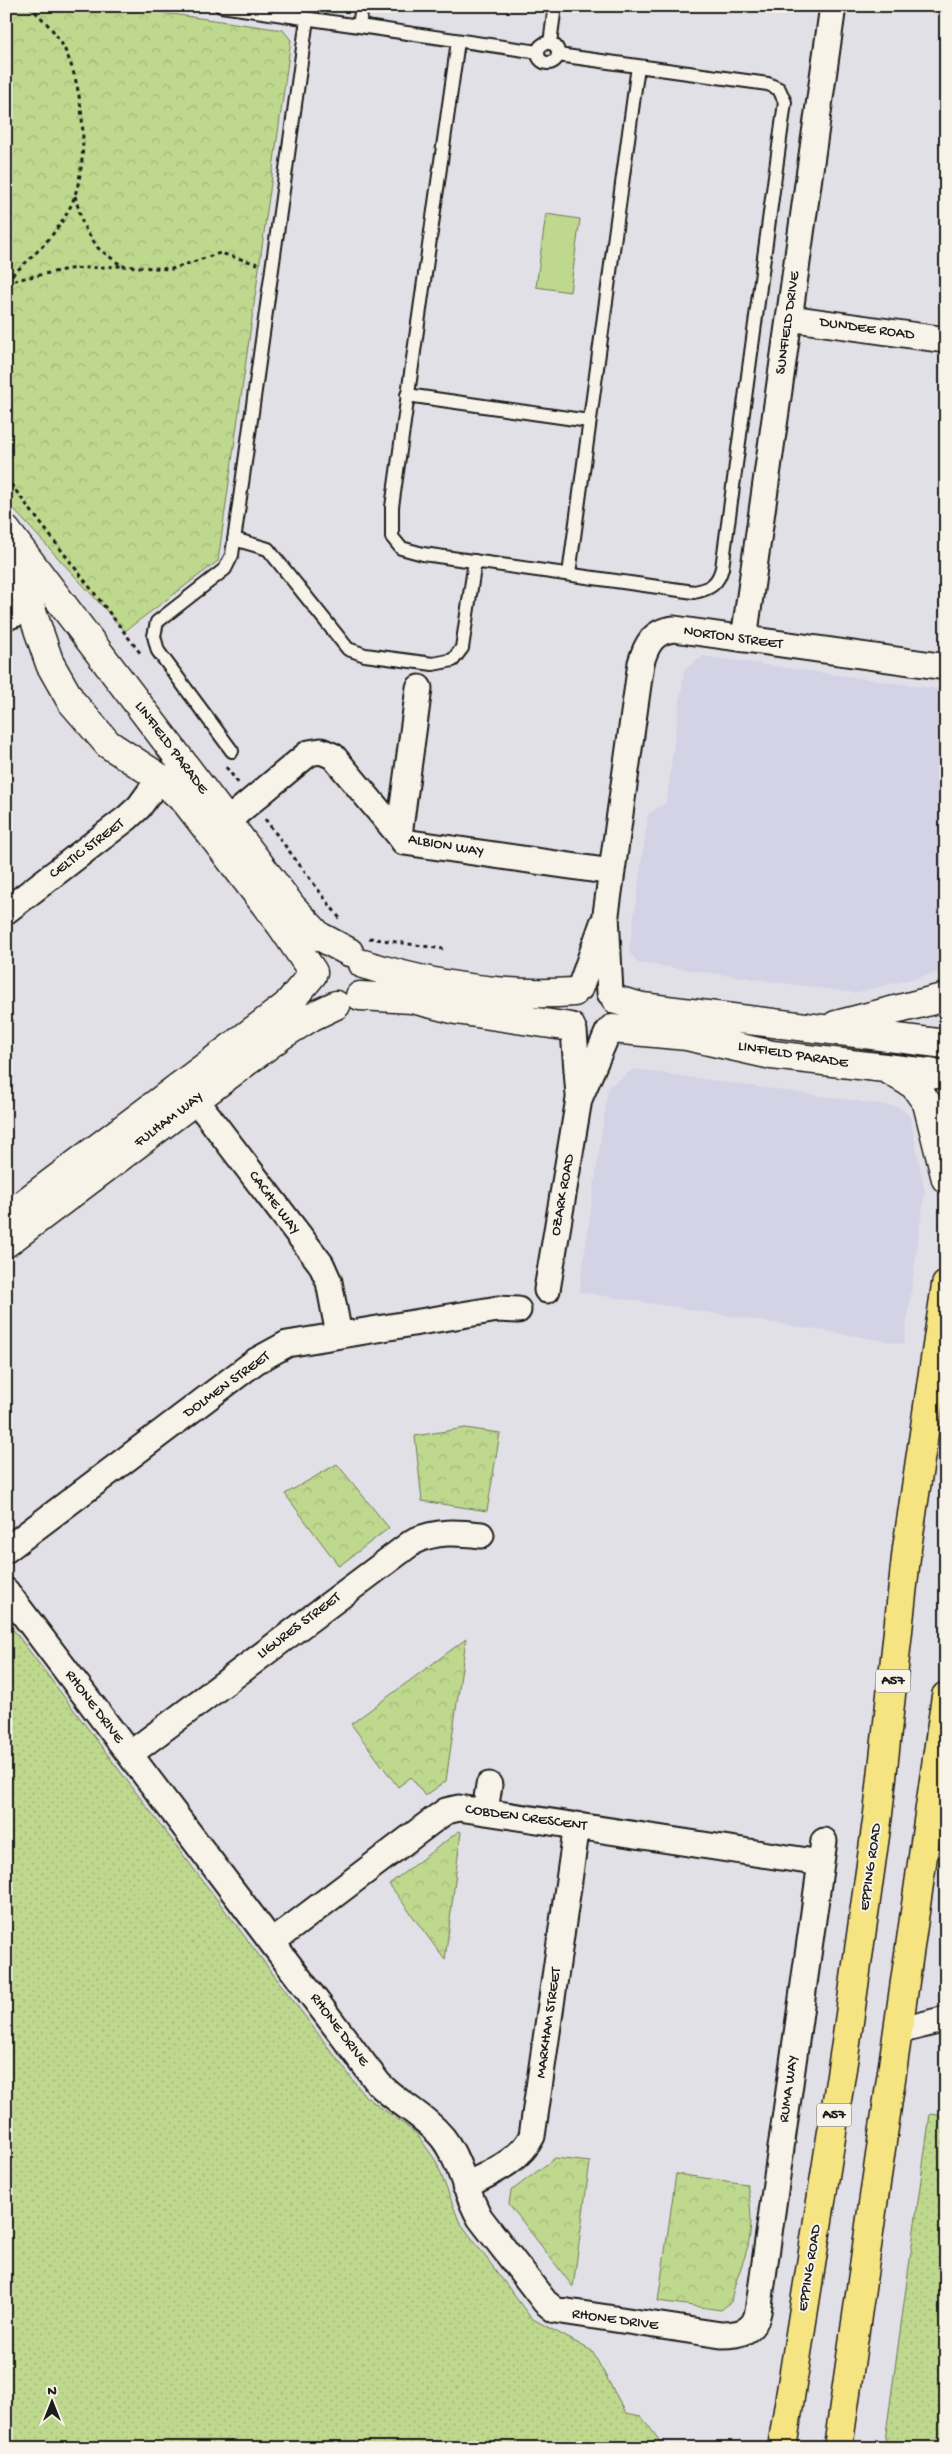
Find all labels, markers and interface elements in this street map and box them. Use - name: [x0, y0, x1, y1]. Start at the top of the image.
- street label: SUNFIELD DRIVE: [772, 270, 804, 376]
- street label: DUNDEE ROAD: [817, 313, 916, 345]
- street label: NORTON STREET: [682, 622, 785, 654]
- street label: LINFIELD PARADE: [130, 698, 212, 798]
- street label: CELTIC STREET: [46, 814, 129, 883]
- street label: ALBION WAY: [407, 830, 485, 862]
- street label: LINFIELD PARADE: [737, 1037, 850, 1073]
- street label: FULHAM WAY: [130, 1088, 207, 1152]
- street label: OZARK ROAD: [547, 1152, 579, 1237]
- street label: CACHE WAY: [244, 1168, 304, 1238]
- street label: DOLMEN STREET: [179, 1347, 275, 1423]
- street label: LIGURES STREET: [254, 1588, 345, 1663]
- street label: RHONE DRIVE: [61, 1667, 128, 1748]
- road number: A57: [876, 1670, 910, 1692]
- street label: COBDEN CRESCENT: [464, 1801, 589, 1836]
- street label: EPPING ROAD: [856, 1822, 886, 1912]
- street label: MARKHAM STREET: [532, 1965, 566, 2080]
- street label: RHONE DRIVE: [306, 1990, 373, 2071]
- street label: RUMA WAY: [775, 2054, 803, 2124]
- road number: A57: [816, 2104, 852, 2126]
- street label: EPPING ROAD: [794, 2223, 826, 2313]
- street label: RHONE DRIVE: [571, 2305, 660, 2335]
- north arrow: [28, 2376, 78, 2426]
- text: N: [47, 2383, 57, 2400]

